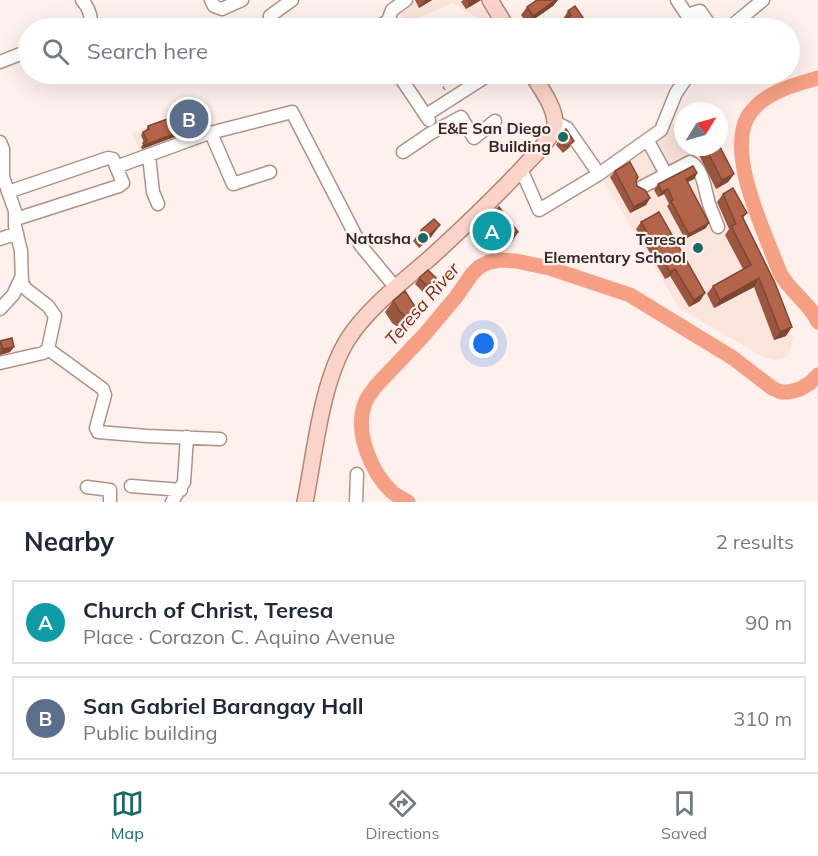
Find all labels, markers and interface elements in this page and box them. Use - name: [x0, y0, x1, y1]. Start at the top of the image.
- search box: [18, 18, 800, 84]
- icon: search: [39, 35, 72, 68]
- text: Search here: [87, 37, 208, 65]
- pin: B: [170, 96, 208, 142]
- north arrow: [674, 102, 728, 156]
- place label: E&E San Diego Building: [438, 118, 551, 156]
- marker: E&E San Diego Building: [556, 130, 570, 144]
- pin: A: [472, 208, 512, 254]
- place label: Natasha: [345, 228, 411, 248]
- place label: Teresa Elementary School: [544, 229, 686, 267]
- marker: Natasha: [416, 231, 430, 245]
- marker: Teresa Elementary School: [691, 241, 705, 255]
- water label: Teresa River: [380, 257, 465, 350]
- your location: [469, 329, 498, 358]
- text: Nearby: [24, 525, 114, 558]
- text: 2 results: [716, 529, 794, 554]
- text: Church of Christ, Teresa: [83, 596, 333, 624]
- text: A: [38, 610, 53, 635]
- text: 90 m: [745, 610, 792, 635]
- text: Place · Corazon C. Aquino Avenue: [83, 624, 395, 649]
- text: San Gabriel Barangay Hall: [83, 692, 364, 720]
- text: B: [39, 706, 52, 731]
- text: 310 m: [733, 706, 792, 731]
- text: Public building: [83, 720, 218, 745]
- tab: Map: [111, 787, 144, 843]
- tab: Directions: [365, 787, 439, 843]
- tab: Saved: [661, 787, 707, 843]

